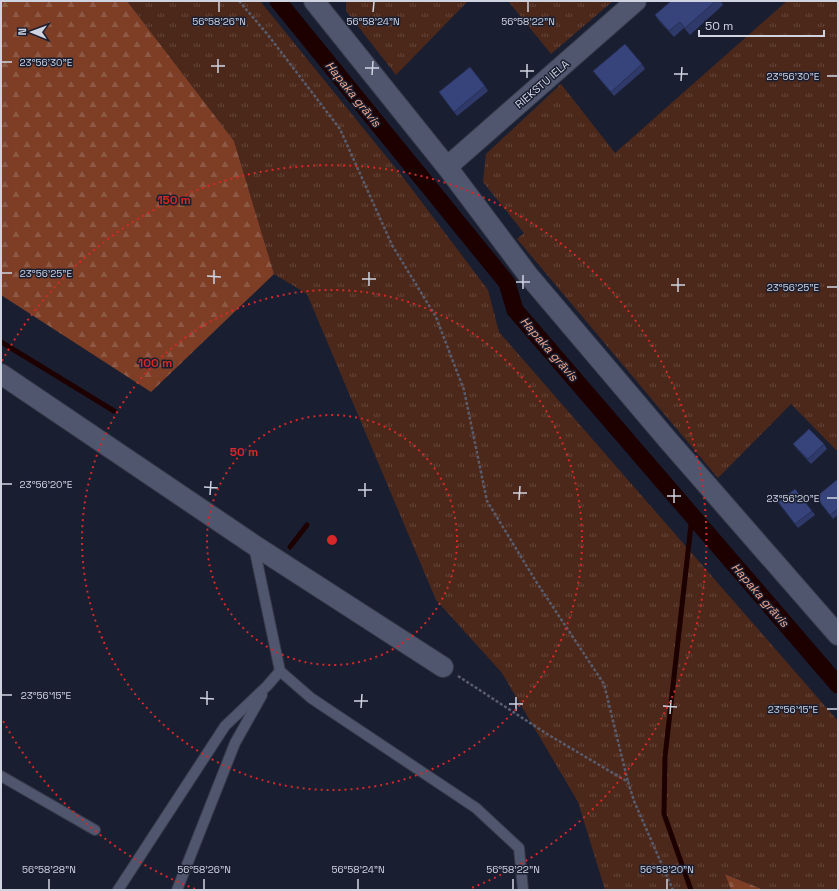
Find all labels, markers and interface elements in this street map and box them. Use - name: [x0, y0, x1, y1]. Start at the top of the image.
- north arrow: [12, 12, 52, 52]
- scale bar: [699, 12, 824, 38]
- text: 56°58'26"N: [192, 15, 246, 28]
- text: 56°58'24"N: [346, 15, 400, 28]
- text: 56°58'22"N: [501, 15, 555, 28]
- text: 50 m: [705, 18, 733, 34]
- text: N: [15, 28, 29, 36]
- text: 23°56'30"E: [20, 56, 73, 69]
- street label: RIEKSTU IELA: [512, 57, 572, 111]
- water label: Hapaka grāvis: [322, 58, 385, 131]
- text: 23°56'30"E: [767, 70, 820, 83]
- text: 150 m: [157, 192, 191, 208]
- text: 23°56'25"E: [20, 267, 73, 280]
- text: 23°56'25"E: [767, 281, 820, 294]
- water label: Hapaka grāvis: [517, 314, 582, 385]
- text: 100 m: [138, 355, 172, 371]
- text: 50 m: [230, 444, 258, 460]
- text: 23°56'20"E: [20, 478, 73, 491]
- text: 23°56'20"E: [767, 492, 820, 505]
- centre of rings: [325, 533, 339, 547]
- water label: Hapaka grāvis: [728, 560, 793, 631]
- text: 23°56'15"E: [21, 689, 72, 702]
- text: 23°56'15"E: [768, 703, 819, 716]
- text: 56°58'28"N: [22, 863, 76, 876]
- text: 56°58'26"N: [177, 863, 231, 876]
- text: 56°58'24"N: [331, 863, 385, 876]
- text: 56°58'22"N: [486, 863, 540, 876]
- text: 56°58'20"N: [640, 863, 694, 876]

